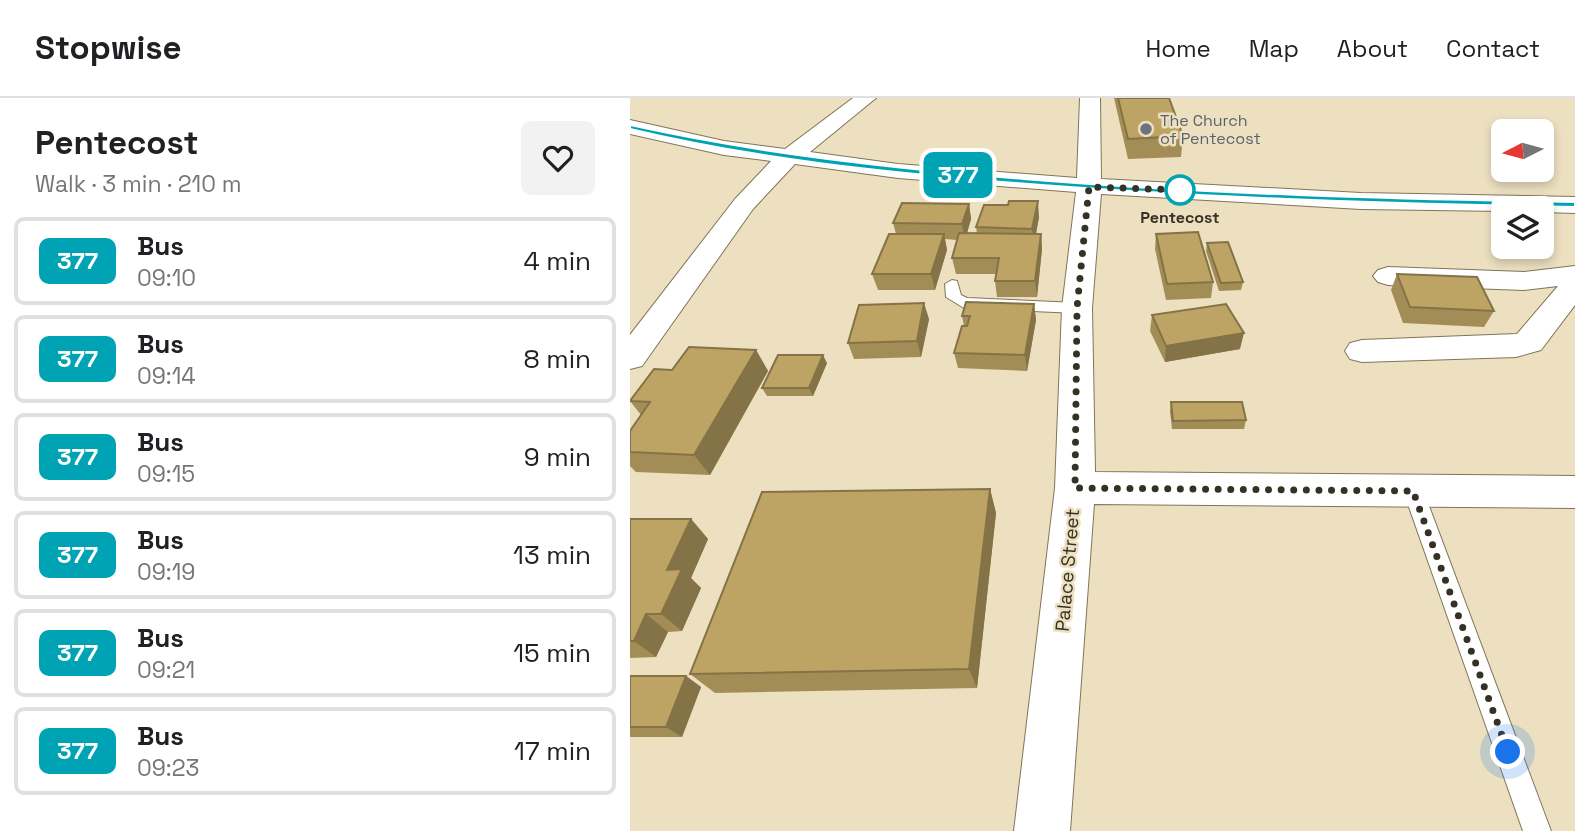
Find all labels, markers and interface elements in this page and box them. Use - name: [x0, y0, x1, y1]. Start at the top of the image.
- text: Stopwise: [35, 27, 182, 69]
- text: Home: [1145, 33, 1211, 64]
- text: Map: [1249, 33, 1299, 64]
- text: About: [1337, 33, 1408, 64]
- text: Contact: [1446, 33, 1540, 64]
- place label: The Church of Pentecost: [1160, 110, 1261, 149]
- north arrow: [1491, 119, 1554, 182]
- map controls: [1491, 119, 1554, 259]
- button: heart: [521, 121, 595, 195]
- marker: The Church of Pentecost: [1138, 121, 1154, 137]
- text: Pentecost: [35, 122, 198, 164]
- line badge: 377: [918, 152, 998, 198]
- text: 377: [937, 159, 979, 190]
- text: Walk · 3 min · 210 m: [35, 169, 242, 199]
- marker: Pentecost: [1165, 175, 1195, 205]
- button: layers: [1491, 196, 1554, 259]
- place label: Pentecost: [1140, 207, 1220, 228]
- text: Bus: [137, 229, 184, 263]
- text: 4 min: [523, 244, 591, 278]
- text: 377: [57, 245, 98, 276]
- text: 09:10: [137, 263, 196, 293]
- text: Bus: [137, 327, 184, 361]
- text: 8 min: [523, 342, 591, 376]
- text: 377: [57, 343, 98, 374]
- text: 09:14: [137, 361, 196, 391]
- text: Bus: [137, 425, 184, 459]
- text: 9 min: [524, 440, 591, 474]
- text: 377: [57, 441, 98, 472]
- text: 09:15: [137, 459, 195, 489]
- street label: Palace Street: [1050, 508, 1085, 632]
- text: Bus: [137, 523, 184, 557]
- text: 13 min: [513, 538, 591, 572]
- text: 377: [57, 539, 98, 570]
- text: 09:19: [137, 557, 195, 587]
- text: Bus: [137, 621, 184, 655]
- text: 15 min: [513, 636, 591, 670]
- text: 377: [57, 637, 98, 668]
- text: 09:21: [137, 655, 195, 685]
- text: Bus: [137, 719, 184, 753]
- text: 17 min: [514, 734, 591, 768]
- your location: [1490, 734, 1525, 769]
- text: 377: [57, 735, 98, 766]
- text: 09:23: [137, 753, 199, 783]

